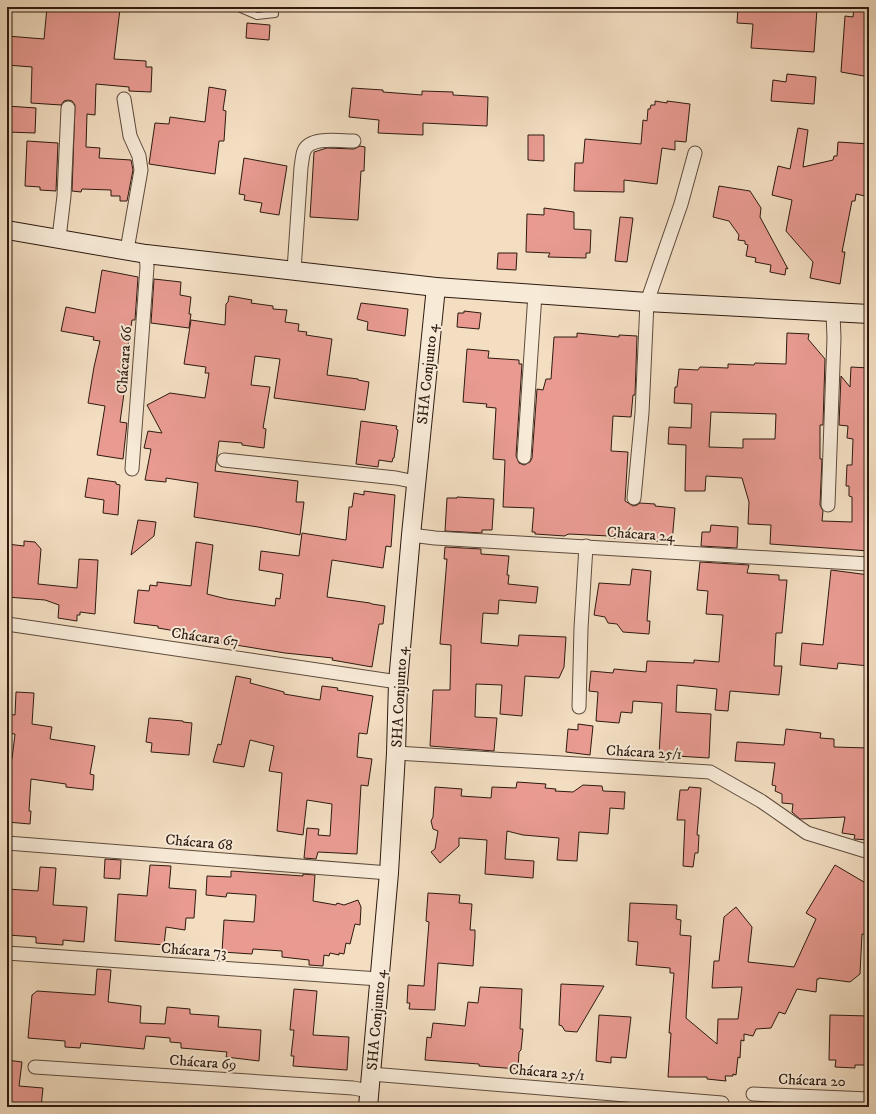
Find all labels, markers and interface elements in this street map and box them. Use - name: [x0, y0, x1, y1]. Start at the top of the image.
- street label: SHA Conjunto 4: [413, 323, 442, 425]
- street label: Chácara 66: [113, 324, 136, 395]
- street label: Chácara 24: [606, 523, 676, 546]
- street label: Chácara 67: [170, 623, 240, 652]
- street label: SHA Conjunto 4: [387, 646, 412, 748]
- street label: Chácara 25/1: [605, 741, 683, 764]
- street label: Chácara 68: [164, 830, 233, 855]
- street label: Chácara 73: [161, 939, 227, 962]
- street label: SHA Conjunto 4: [363, 969, 390, 1071]
- street label: Chácara 69: [169, 1051, 237, 1074]
- street label: Chácara 25/1: [508, 1060, 586, 1085]
- street label: Chácara 20: [778, 1070, 846, 1091]

